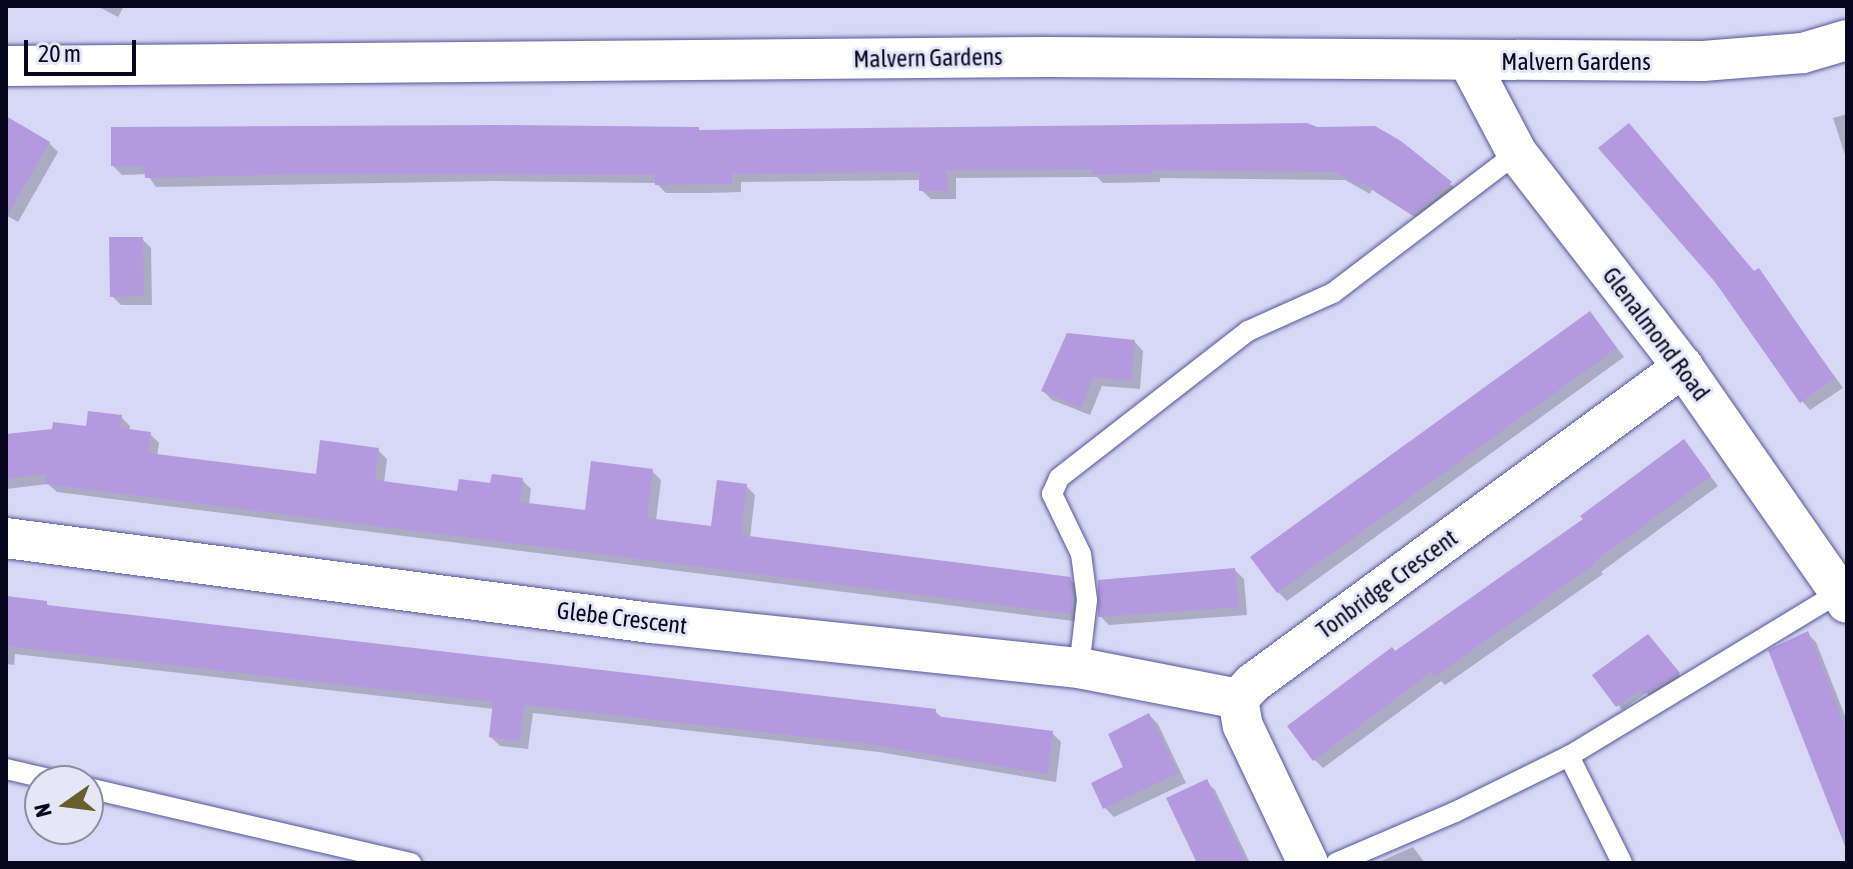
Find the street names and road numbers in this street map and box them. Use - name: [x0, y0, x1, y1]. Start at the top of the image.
- street label: Malvern Gardens: [853, 42, 1003, 74]
- street label: Malvern Gardens: [1501, 48, 1651, 76]
- street label: Glenalmond Road: [1596, 262, 1716, 406]
- street label: Tonbridge Crescent: [1311, 523, 1463, 645]
- street label: Glebe Crescent: [555, 596, 689, 640]

